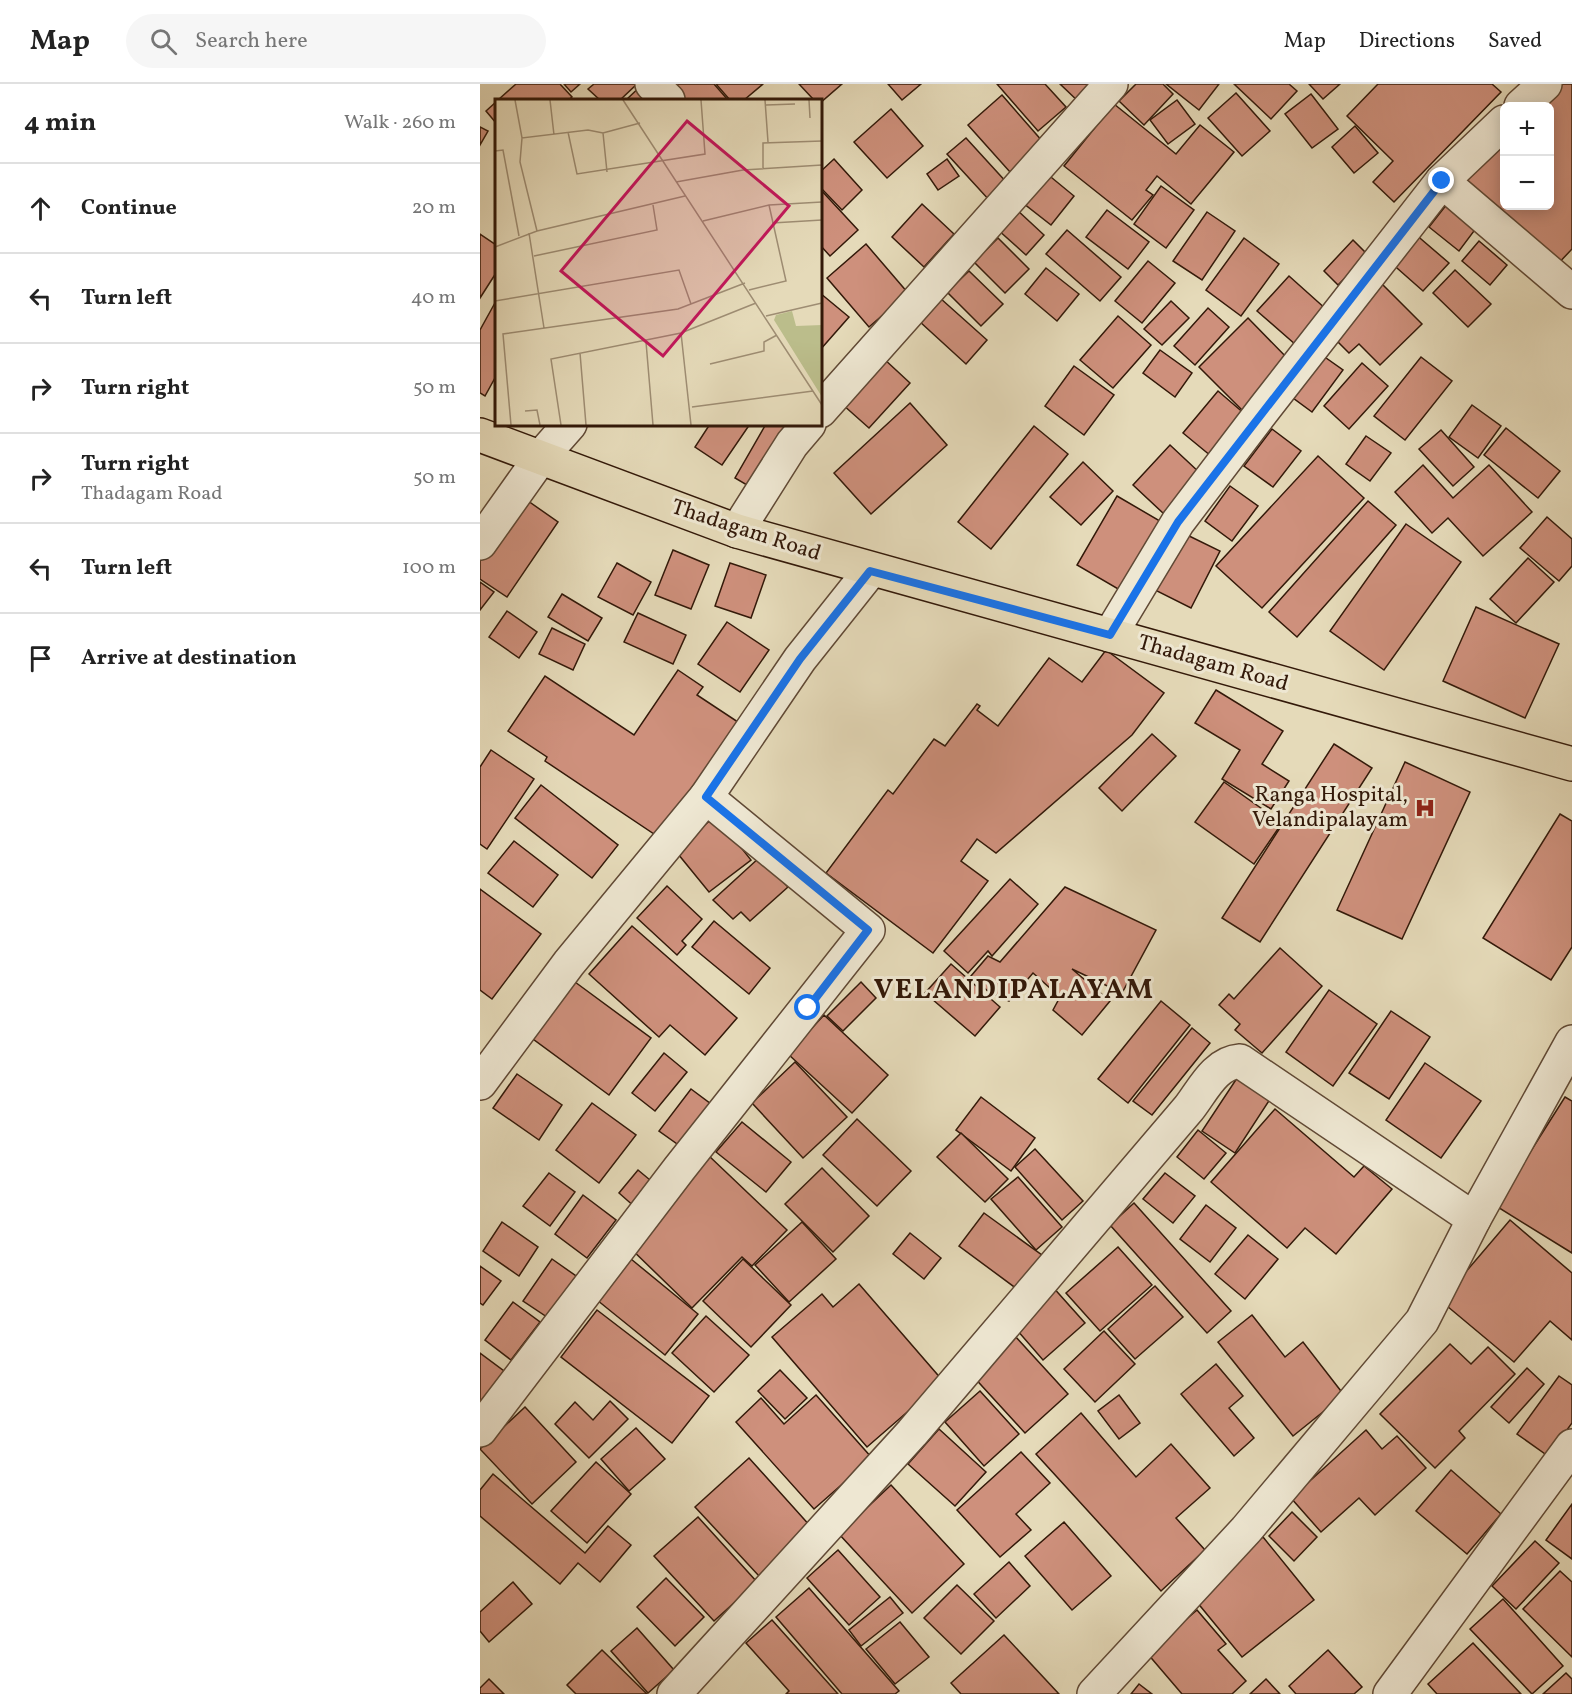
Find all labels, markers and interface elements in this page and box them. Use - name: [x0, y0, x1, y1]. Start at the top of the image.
- search box: [126, 14, 546, 68]
- text: Map: [30, 22, 90, 61]
- icon: search: [147, 25, 180, 58]
- text: Search here: [195, 26, 308, 57]
- text: Map: [1284, 27, 1326, 56]
- text: Directions: [1359, 27, 1455, 56]
- text: Saved: [1488, 27, 1542, 56]
- inset map: [495, 99, 822, 426]
- map controls: [1500, 102, 1554, 210]
- button: +: [1500, 102, 1554, 156]
- text: 4 min: [24, 105, 96, 141]
- text: Walk · 260 m: [344, 109, 456, 137]
- button: −: [1500, 156, 1554, 210]
- route end: [1428, 167, 1454, 193]
- icon: ahead: [24, 192, 57, 225]
- text: Continue: [81, 193, 177, 224]
- text: 20 m: [412, 194, 456, 222]
- icon: left: [24, 282, 57, 315]
- text: Turn left: [81, 283, 172, 314]
- text: 40 m: [411, 284, 456, 312]
- icon: right: [24, 372, 57, 405]
- text: Turn right: [81, 373, 189, 404]
- text: 50 m: [413, 374, 456, 402]
- text: Turn right: [81, 449, 189, 480]
- icon: right: [24, 462, 57, 495]
- text: 50 m: [413, 464, 456, 492]
- text: Thadagam Road: [81, 480, 222, 508]
- street label: Thadagam Road: [667, 492, 825, 570]
- icon: left: [24, 552, 57, 585]
- text: Turn left: [81, 553, 172, 584]
- text: 100 m: [402, 554, 456, 582]
- street label: Thadagam Road: [1134, 628, 1292, 700]
- icon: arrive: [24, 642, 57, 675]
- text: Arrive at destination: [81, 643, 297, 674]
- place label: Ranga Hospital, Velandipalayam: [1252, 780, 1408, 836]
- hospital icon: Ranga Hospital, Velandipalayam: [1413, 796, 1437, 820]
- district label: VELANDIPALAYAM: [874, 971, 1154, 1010]
- route start: [794, 994, 820, 1020]

